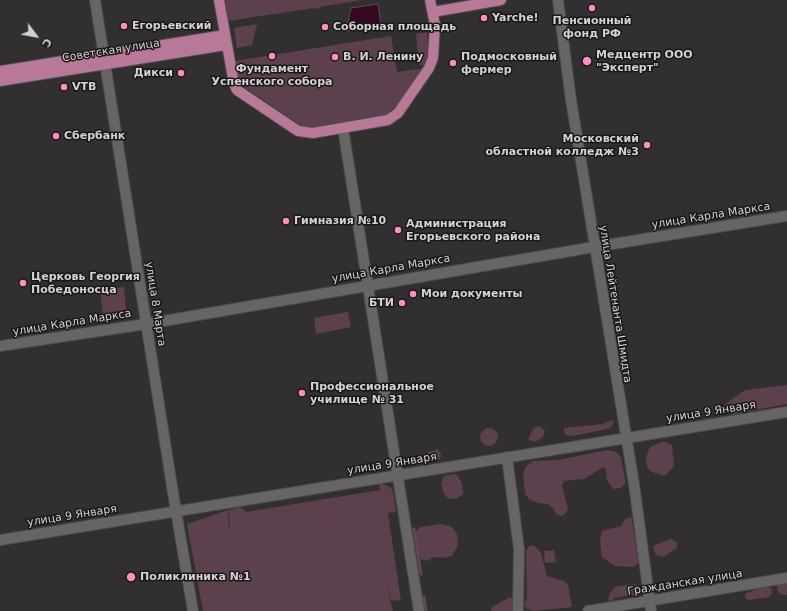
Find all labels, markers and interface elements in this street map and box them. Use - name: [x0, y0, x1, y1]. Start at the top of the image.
- marker: Пенсионный фонд РФ: [587, 3, 597, 13]
- place label: Yarche!: [492, 11, 539, 25]
- marker: Yarche!: [479, 13, 489, 23]
- place label: Пенсионный фонд РФ: [553, 14, 631, 40]
- north arrow: [16, 16, 56, 56]
- place label: Егорьевский: [132, 19, 211, 33]
- place label: Соборная площадь: [333, 20, 456, 34]
- marker: Егорьевский: [119, 21, 129, 31]
- marker: Соборная площадь: [320, 22, 330, 32]
- text: С: [39, 36, 54, 49]
- street label: Советская улица: [61, 37, 161, 65]
- place label: Медцентр ООО "Эксперт": [596, 48, 693, 74]
- place label: В. И. Ленину: [343, 50, 423, 64]
- place label: Подмосковный фермер: [461, 50, 557, 76]
- marker: Фундамент Успенского собора: [267, 51, 277, 61]
- marker: В. И. Ленину: [330, 52, 340, 62]
- marker: Медцентр ООО "Эксперт": [581, 55, 593, 67]
- marker: Подмосковный фермер: [448, 58, 458, 68]
- place label: Фундамент Успенского собора: [212, 62, 332, 88]
- place label: Дикси: [134, 66, 173, 80]
- marker: Дикси: [176, 68, 186, 78]
- place label: VTB: [72, 80, 96, 94]
- marker: VTB: [59, 82, 69, 92]
- place label: Сбербанк: [64, 129, 125, 143]
- marker: Сбербанк: [51, 131, 61, 141]
- place label: Московский областной колледж №3: [486, 132, 639, 158]
- marker: Московский областной колледж №3: [642, 140, 652, 150]
- street label: улица Карла Маркса: [651, 200, 771, 232]
- place label: Гимназия №10: [294, 214, 386, 228]
- marker: Гимназия №10: [281, 216, 291, 226]
- place label: Администрация Егорьевского района: [406, 217, 540, 243]
- street label: улица Лейтенанта Шмидта: [596, 224, 634, 384]
- marker: Администрация Егорьевского района: [393, 225, 403, 235]
- street label: улица Карла Маркса: [331, 252, 451, 286]
- street label: улица 8 Марта: [142, 261, 168, 347]
- place label: Церковь Георгия Победоносца: [31, 270, 140, 296]
- marker: Церковь Георгия Победоносца: [18, 278, 28, 288]
- place label: Мои документы: [421, 287, 522, 301]
- marker: Мои документы: [408, 289, 418, 299]
- place label: БТИ: [369, 296, 394, 310]
- marker: БТИ: [397, 298, 407, 308]
- street label: улица Карла Маркса: [12, 307, 132, 339]
- place label: Профессиональное училище № 31: [310, 380, 434, 406]
- marker: Профессиональное училище № 31: [297, 388, 307, 398]
- street label: улица 9 Января: [665, 398, 757, 426]
- street label: улица 9 Января: [346, 450, 438, 478]
- street label: улица 9 Января: [26, 502, 118, 530]
- street label: Гражданская улица: [627, 567, 743, 599]
- place label: Поликлиника №1: [140, 570, 251, 584]
- marker: Поликлиника №1: [125, 571, 137, 583]

